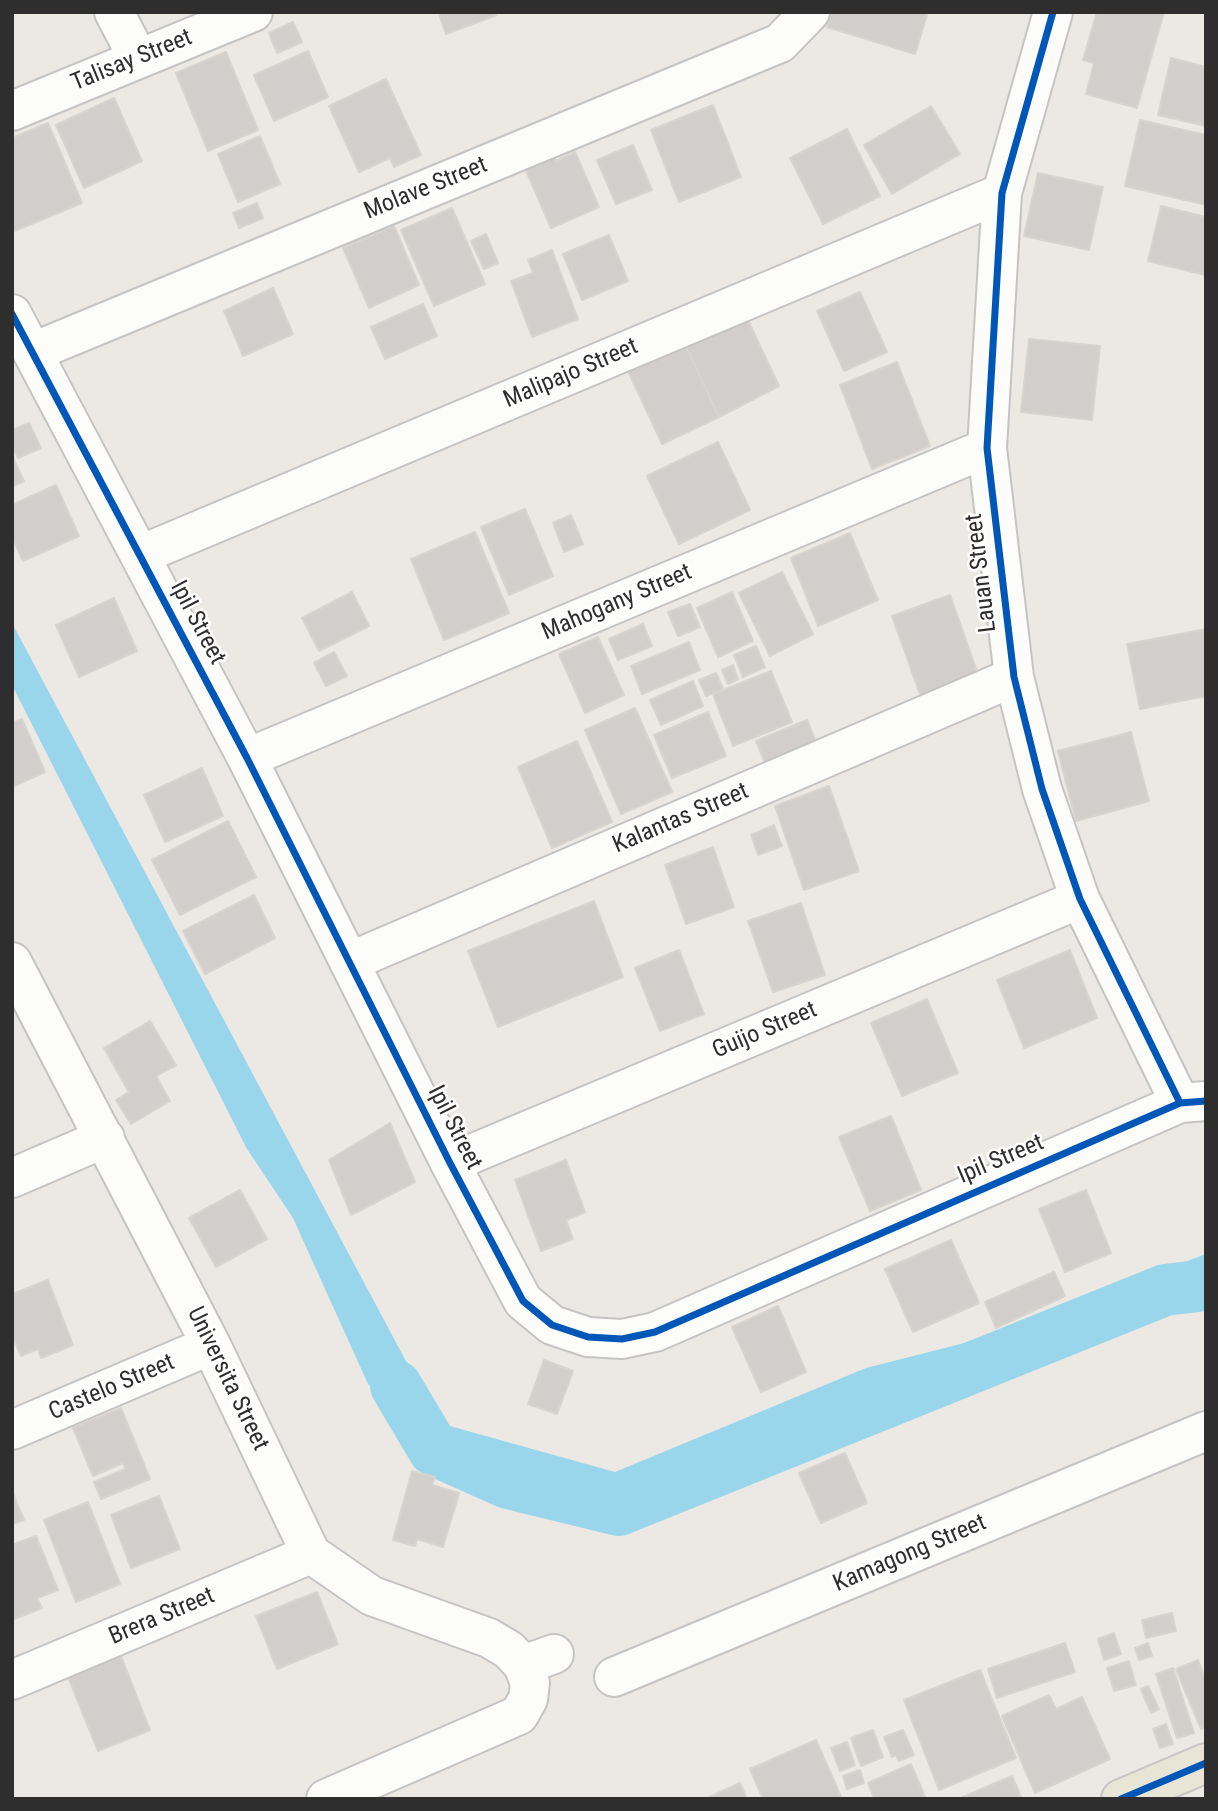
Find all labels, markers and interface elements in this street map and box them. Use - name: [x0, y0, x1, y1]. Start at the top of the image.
- street label: Talisay Street: [67, 24, 197, 98]
- street label: Molave Street: [360, 151, 492, 227]
- street label: Malipajo Street: [499, 333, 643, 415]
- street label: Lauan Street: [960, 512, 1004, 634]
- street label: Mahogany Street: [538, 558, 696, 648]
- street label: Ipil Street: [163, 576, 231, 670]
- street label: Kalantas Street: [609, 778, 753, 860]
- street label: Guijo Street: [709, 996, 821, 1066]
- street label: Ipil Street: [421, 1081, 487, 1175]
- street label: Ipil Street: [954, 1129, 1048, 1191]
- street label: Universita Street: [180, 1303, 274, 1455]
- street label: Castelo Street: [45, 1349, 179, 1427]
- street label: Kamagong Street: [829, 1509, 991, 1599]
- street label: Brera Street: [105, 1582, 219, 1652]

